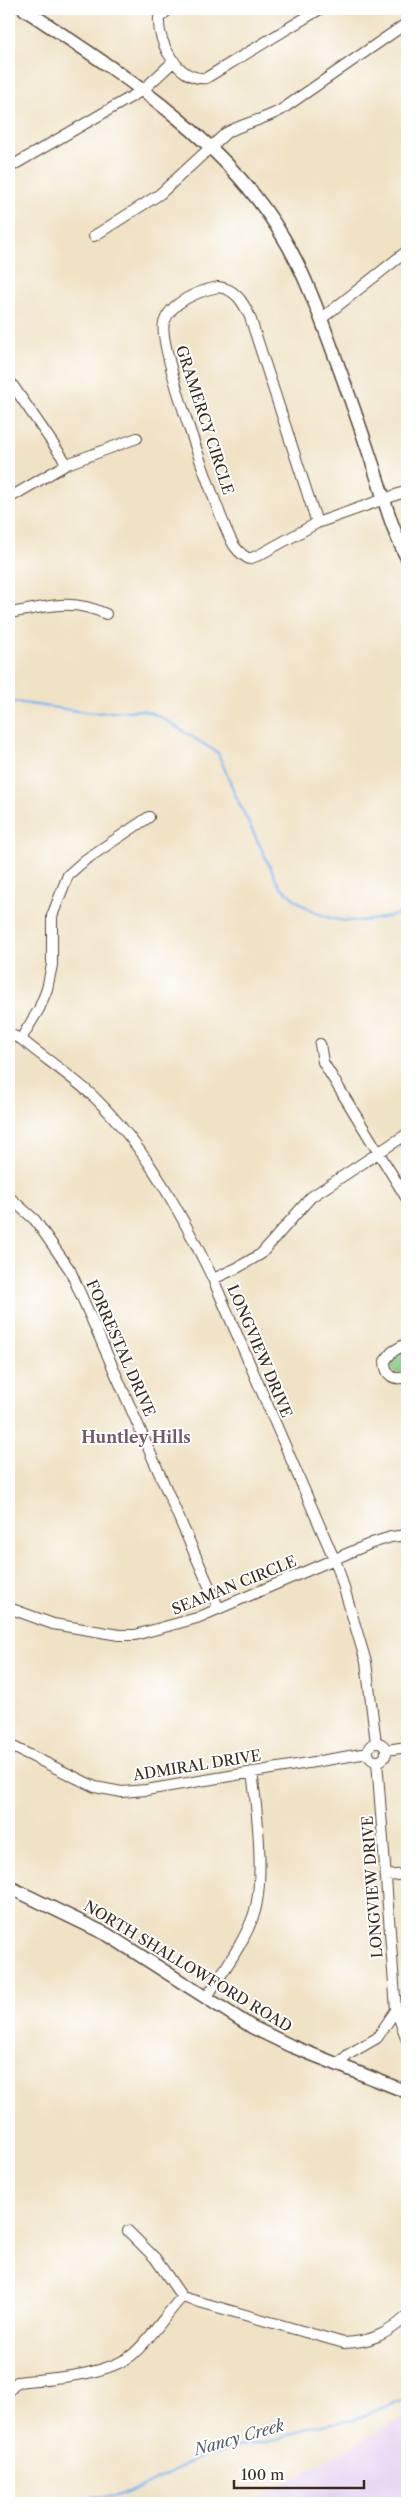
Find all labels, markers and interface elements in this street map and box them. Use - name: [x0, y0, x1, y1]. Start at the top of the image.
- street label: GRAMERCY CIRCLE: [172, 343, 238, 497]
- street label: FORRESTAL DRIVE: [82, 1277, 160, 1419]
- street label: LONGVIEW DRIVE: [223, 1282, 297, 1420]
- district label: Huntley Hills: [81, 1427, 191, 1447]
- street label: SEAMAN CIRCLE: [169, 1551, 299, 1619]
- street label: ADMIRAL DRIVE: [131, 1746, 262, 1785]
- street label: LONGVIEW DRIVE: [358, 1815, 386, 1959]
- street label: NORTH SHALLOWFORD ROAD: [80, 1896, 296, 2036]
- water label: Nancy Creek: [190, 2414, 287, 2460]
- scale bar: [234, 2457, 364, 2489]
- text: 100 m: [241, 2465, 284, 2484]

